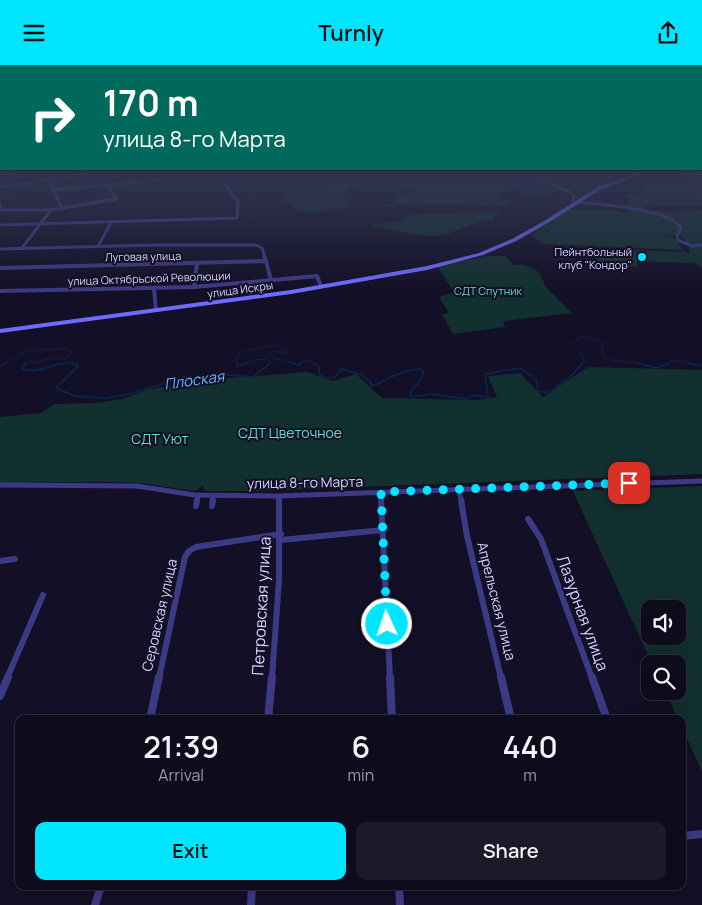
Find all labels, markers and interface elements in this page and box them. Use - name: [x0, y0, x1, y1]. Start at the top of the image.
- text: Turnly: [318, 18, 384, 48]
- icon: menu: [20, 19, 48, 47]
- icon: share: [654, 19, 682, 47]
- text: 170 m: [103, 79, 199, 127]
- icon: right: [20, 85, 85, 150]
- text: улица 8-го Марта: [103, 124, 286, 154]
- place label: Пейнтбольный клуб "Кондор": [555, 244, 632, 272]
- street label: Луговая улица: [105, 248, 181, 264]
- marker: Пейнтбольный клуб "Кондор": [636, 251, 648, 263]
- street label: улица Октябрьской Революции: [67, 268, 231, 288]
- street label: улица Искры: [206, 277, 274, 301]
- park label: СДТ Спутник: [454, 283, 522, 298]
- water label: Плоская: [163, 365, 227, 395]
- park label: СДТ Цветочное: [238, 423, 342, 442]
- park label: СДТ Уют: [131, 429, 189, 448]
- pin: [608, 462, 650, 504]
- icon: arrive: [615, 469, 643, 497]
- street label: улица 8-го Марта: [247, 471, 363, 493]
- street label: Петровская улица: [246, 536, 276, 676]
- street label: Апрельская улица: [473, 540, 521, 662]
- street label: Лазурная улица: [552, 552, 614, 674]
- street label: Серовская улица: [137, 557, 181, 673]
- position arrow: [360, 597, 412, 649]
- map controls: [641, 600, 686, 700]
- button: sound: [641, 600, 686, 645]
- button: search: [641, 655, 686, 700]
- text: 21:39: [143, 726, 219, 767]
- text: 6: [352, 726, 370, 767]
- text: 440: [502, 726, 558, 767]
- text: Arrival: [158, 764, 204, 786]
- text: min: [347, 764, 374, 786]
- text: m: [523, 764, 537, 786]
- button: Exit: [35, 822, 346, 880]
- button: Share: [356, 822, 666, 880]

